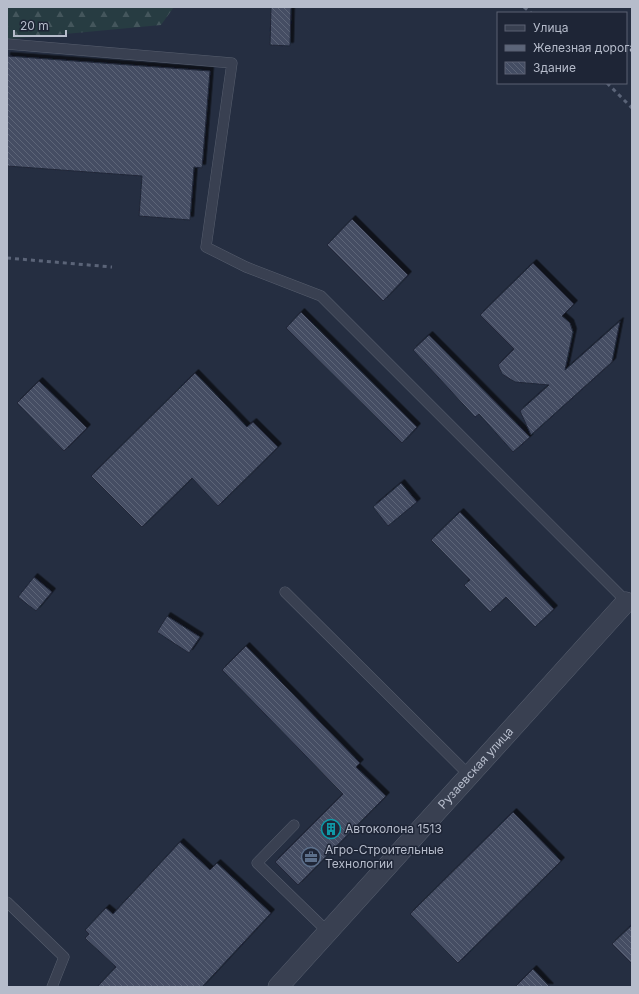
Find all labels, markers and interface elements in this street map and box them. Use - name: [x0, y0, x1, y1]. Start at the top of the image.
- scale bar: [14, 12, 66, 38]
- legend: [497, 12, 627, 84]
- text: 20 m: [20, 18, 49, 33]
- text: Улица: [533, 20, 568, 35]
- text: Железная дорога: [533, 40, 636, 55]
- text: Здание: [533, 60, 576, 75]
- street label: Рузаевская улица: [435, 724, 516, 812]
- building icon: Автоколона 1513: [320, 818, 342, 840]
- place label: Автоколона 1513: [345, 821, 442, 836]
- place label: Агро-Строительные Технологии: [325, 842, 444, 871]
- office icon: Агро-Строительные Технологии: [300, 846, 322, 868]

